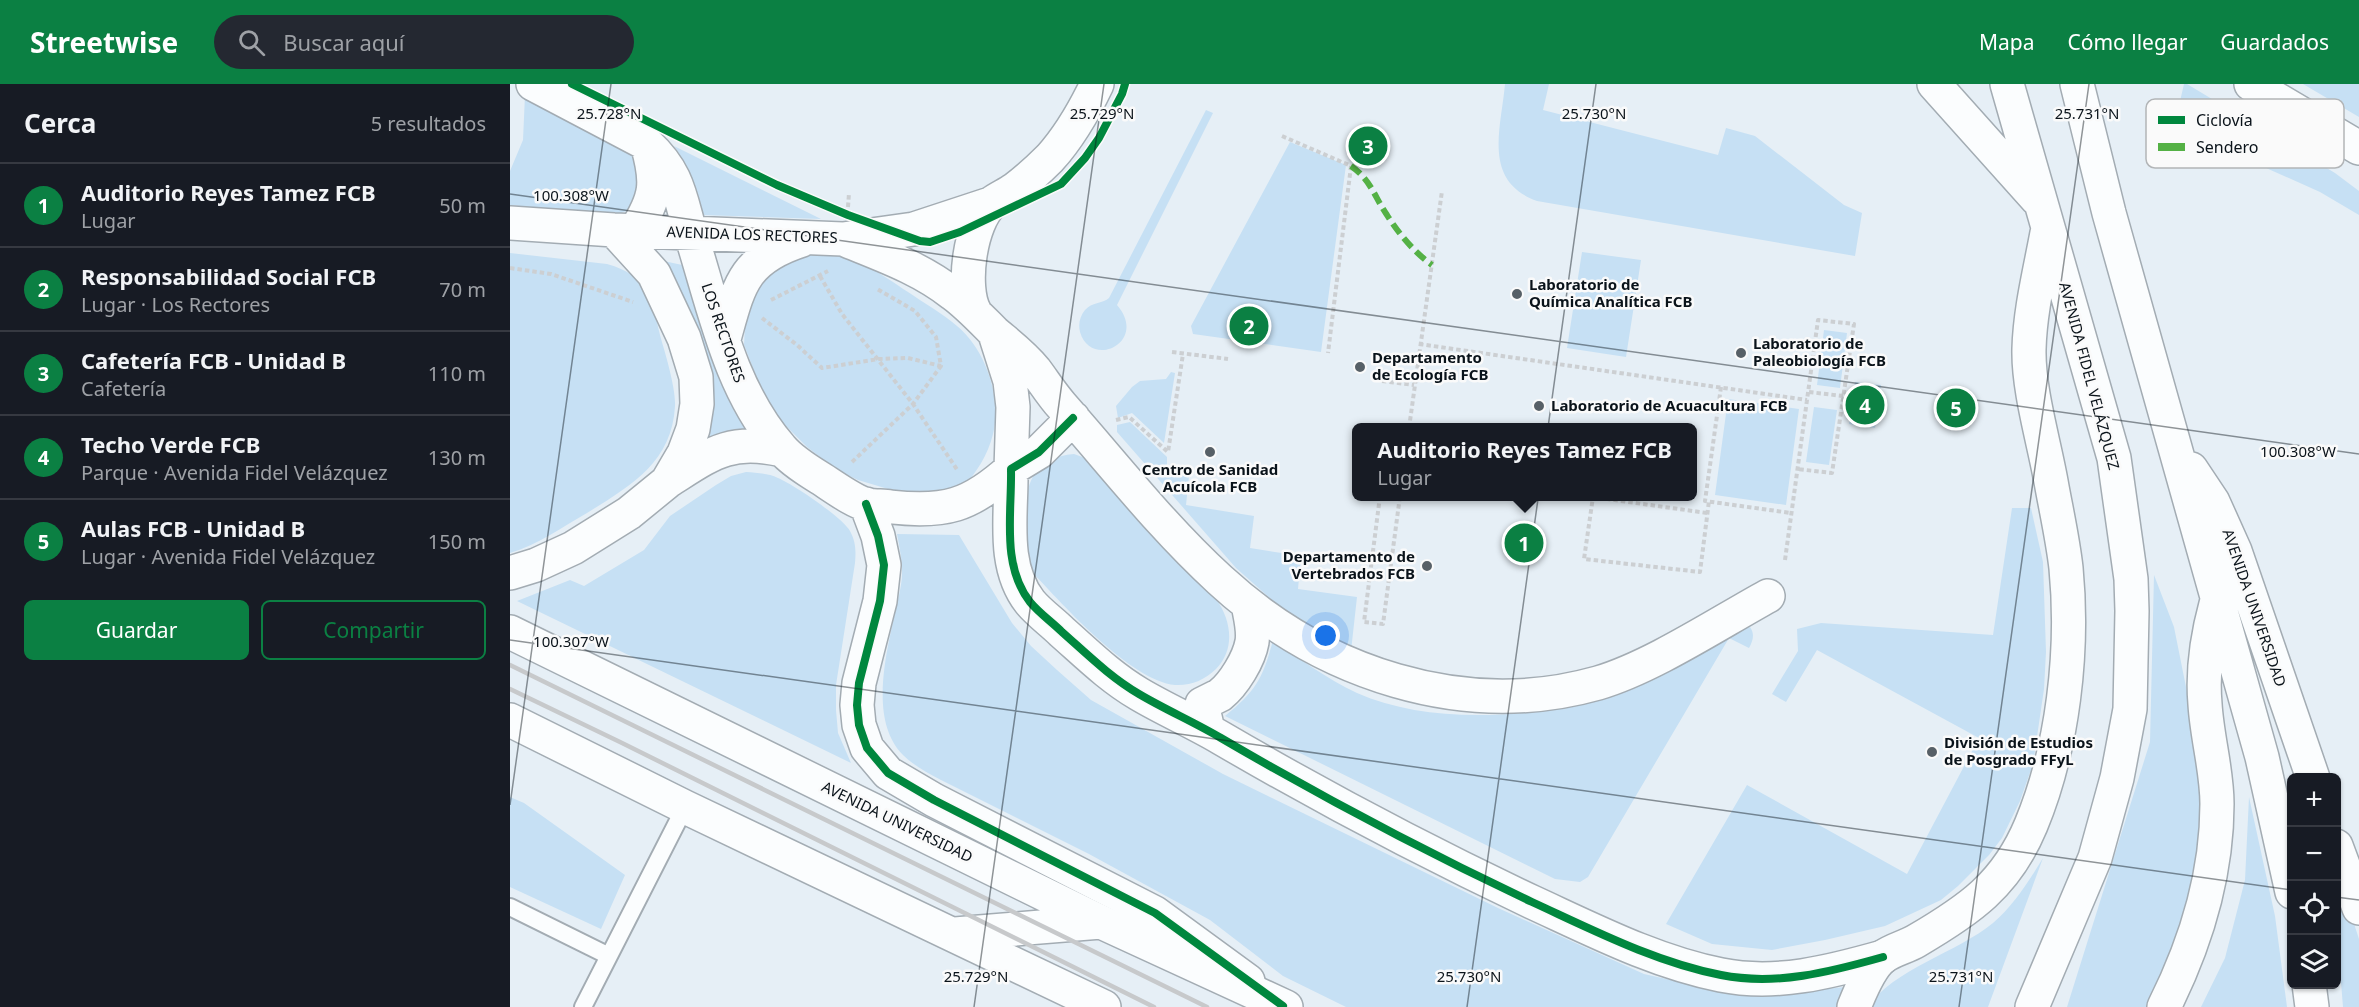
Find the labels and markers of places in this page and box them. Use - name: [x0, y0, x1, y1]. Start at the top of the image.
- pin: 3: [1348, 124, 1388, 168]
- place label: Laboratorio de Química Analítica FCB: [1529, 274, 1692, 311]
- marker: Laboratorio de Química Analítica FCB: [1510, 287, 1524, 301]
- pin: 2: [1230, 304, 1268, 348]
- place label: Laboratorio de Paleobiología FCB: [1753, 333, 1886, 370]
- marker: Laboratorio de Paleobiología FCB: [1734, 346, 1748, 360]
- place label: Departamento de Ecología FCB: [1372, 347, 1488, 384]
- marker: Departamento de Ecología FCB: [1353, 360, 1367, 374]
- pin: 4: [1846, 382, 1884, 428]
- pin: 5: [1936, 386, 1976, 430]
- place label: Laboratorio de Acuacultura FCB: [1551, 395, 1788, 415]
- marker: Laboratorio de Acuacultura FCB: [1532, 399, 1546, 413]
- marker: Centro de Sanidad Acuícola FCB: [1203, 445, 1217, 459]
- place label: Centro de Sanidad Acuícola FCB: [1142, 459, 1278, 496]
- pin: 1: [1504, 520, 1544, 566]
- place label: Departamento de Vertebrados FCB: [1283, 546, 1415, 583]
- marker: Departamento de Vertebrados FCB: [1420, 559, 1434, 573]
- place label: División de Estudios de Posgrado FFyL: [1944, 732, 2093, 769]
- marker: División de Estudios de Posgrado FFyL: [1925, 745, 1939, 759]

